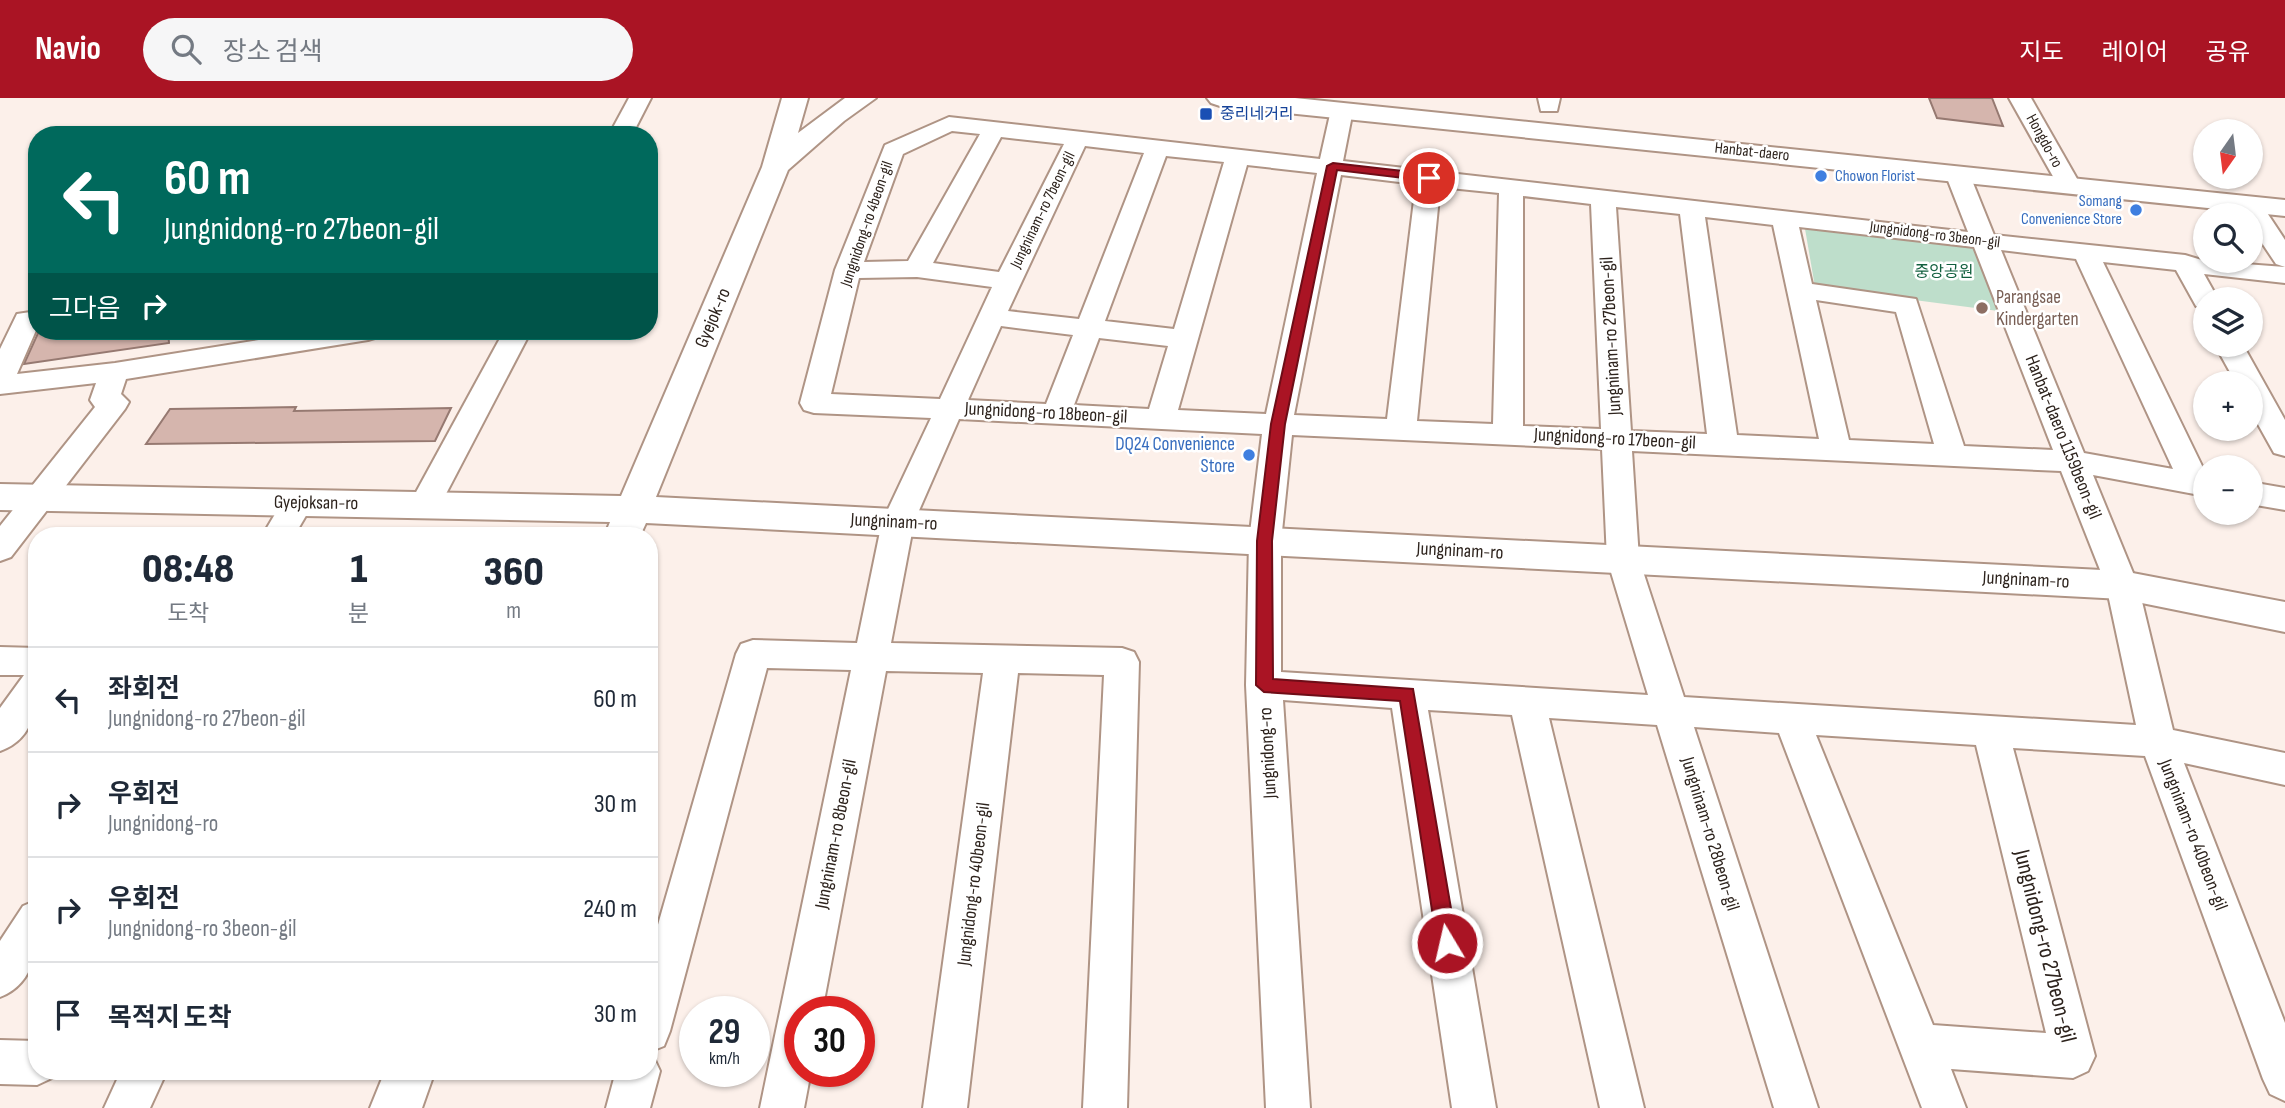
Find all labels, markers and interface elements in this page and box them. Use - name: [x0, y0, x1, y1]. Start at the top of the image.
- search box: [143, 18, 633, 81]
- text: Navio: [35, 29, 101, 69]
- icon: search: [167, 30, 205, 68]
- text: 장소 검색: [223, 37, 323, 68]
- text: 지도: [2019, 38, 2064, 67]
- text: 레이어: [2102, 38, 2168, 67]
- text: 공유: [2206, 38, 2250, 67]
- place label: 중리네거리: [1220, 105, 1294, 124]
- marker: 중리네거리: [1198, 106, 1214, 122]
- street label: Hongdo-ro: [2022, 111, 2066, 171]
- north arrow: [2193, 119, 2263, 189]
- map controls: [2193, 119, 2263, 525]
- street label: Hanbat-daero: [1714, 139, 1790, 165]
- pin: [1399, 148, 1459, 208]
- street label: Jungninam-ro 7beon-gil: [1006, 149, 1079, 272]
- text: 60 m: [164, 150, 251, 209]
- icon: left: [49, 154, 140, 245]
- street label: Jungnidong-ro 4beon-gil: [836, 159, 897, 290]
- icon: arrive: [1410, 159, 1448, 197]
- place label: Chowon Florist: [1835, 167, 1915, 186]
- marker: Chowon Florist: [1813, 168, 1829, 184]
- place label: Somang Convenience Store: [2021, 192, 2122, 229]
- marker: Somang Convenience Store: [2128, 202, 2144, 218]
- button: search: [2193, 203, 2263, 273]
- text: Jungnidong-ro 27beon-gil: [164, 210, 439, 249]
- street label: Jungnidong-ro 3beon-gil: [1868, 217, 2001, 252]
- street label: Jungninam-ro 27beon-gil: [1595, 256, 1627, 417]
- park label: 중앙공원: [1915, 263, 1973, 282]
- street label: Gyejok-ro: [690, 285, 736, 351]
- place label: Parangsae Kindergarten: [1996, 286, 2079, 331]
- icon: right: [135, 287, 173, 325]
- button: layers: [2193, 287, 2263, 357]
- text: 그다음: [49, 294, 121, 325]
- marker: Parangsae Kindergarten: [1974, 300, 1990, 316]
- street label: Hanbat-daero 1159beon-gil: [2020, 352, 2106, 522]
- button: +: [2193, 371, 2263, 441]
- street label: Jungnidong-ro 18beon-gil: [963, 397, 1128, 429]
- street label: Jungnidong-ro 17beon-gil: [1533, 423, 1696, 455]
- place label: DQ24 Convenience Store: [1115, 433, 1235, 478]
- marker: DQ24 Convenience Store: [1241, 447, 1257, 463]
- button: −: [2193, 455, 2263, 525]
- street label: Gyejoksan-ro: [274, 491, 358, 515]
- street label: Jungninam-ro: [849, 508, 938, 536]
- street label: Jungninam-ro: [1415, 537, 1504, 565]
- text: 08:48: [142, 544, 234, 595]
- text: 1: [350, 544, 368, 595]
- text: 360: [484, 547, 544, 598]
- street label: Jungninam-ro: [1981, 566, 2070, 594]
- text: m: [506, 597, 521, 625]
- text: 도착: [167, 600, 209, 628]
- text: 분: [348, 600, 369, 628]
- text: 좌회전: [108, 674, 180, 705]
- icon: left: [49, 681, 87, 719]
- text: 60 m: [593, 684, 637, 715]
- text: Jungnidong-ro 27beon-gil: [108, 705, 306, 733]
- street label: Jungnidong-ro: [1254, 707, 1282, 800]
- street label: Jungninam-ro 28beon-gil: [1675, 753, 1744, 914]
- street label: Jungninam-ro 40beon-gil: [2153, 755, 2232, 914]
- street label: Jungninam-ro 8beon-gil: [810, 757, 862, 912]
- text: 우회전: [108, 779, 180, 810]
- icon: right: [49, 786, 87, 824]
- text: 30 m: [594, 789, 637, 820]
- street label: Jungnidong-ro 40beon-gil: [952, 801, 995, 968]
- text: Jungnidong-ro: [108, 810, 218, 838]
- street label: Jungnidong-ro 27beon-gil: [2007, 846, 2082, 1045]
- text: 우회전: [108, 884, 180, 915]
- icon: right: [49, 891, 87, 929]
- text: 240 m: [583, 894, 637, 925]
- position arrow: [1410, 906, 1484, 980]
- text: Jungnidong-ro 3beon-gil: [108, 915, 297, 943]
- icon: arrive: [49, 996, 87, 1034]
- speed limit sign: 30: [784, 996, 875, 1087]
- text: 30 m: [594, 999, 637, 1030]
- text: 목적지 도착: [108, 1003, 232, 1034]
- text: 29: [709, 1011, 740, 1054]
- text: km/h: [709, 1048, 740, 1069]

